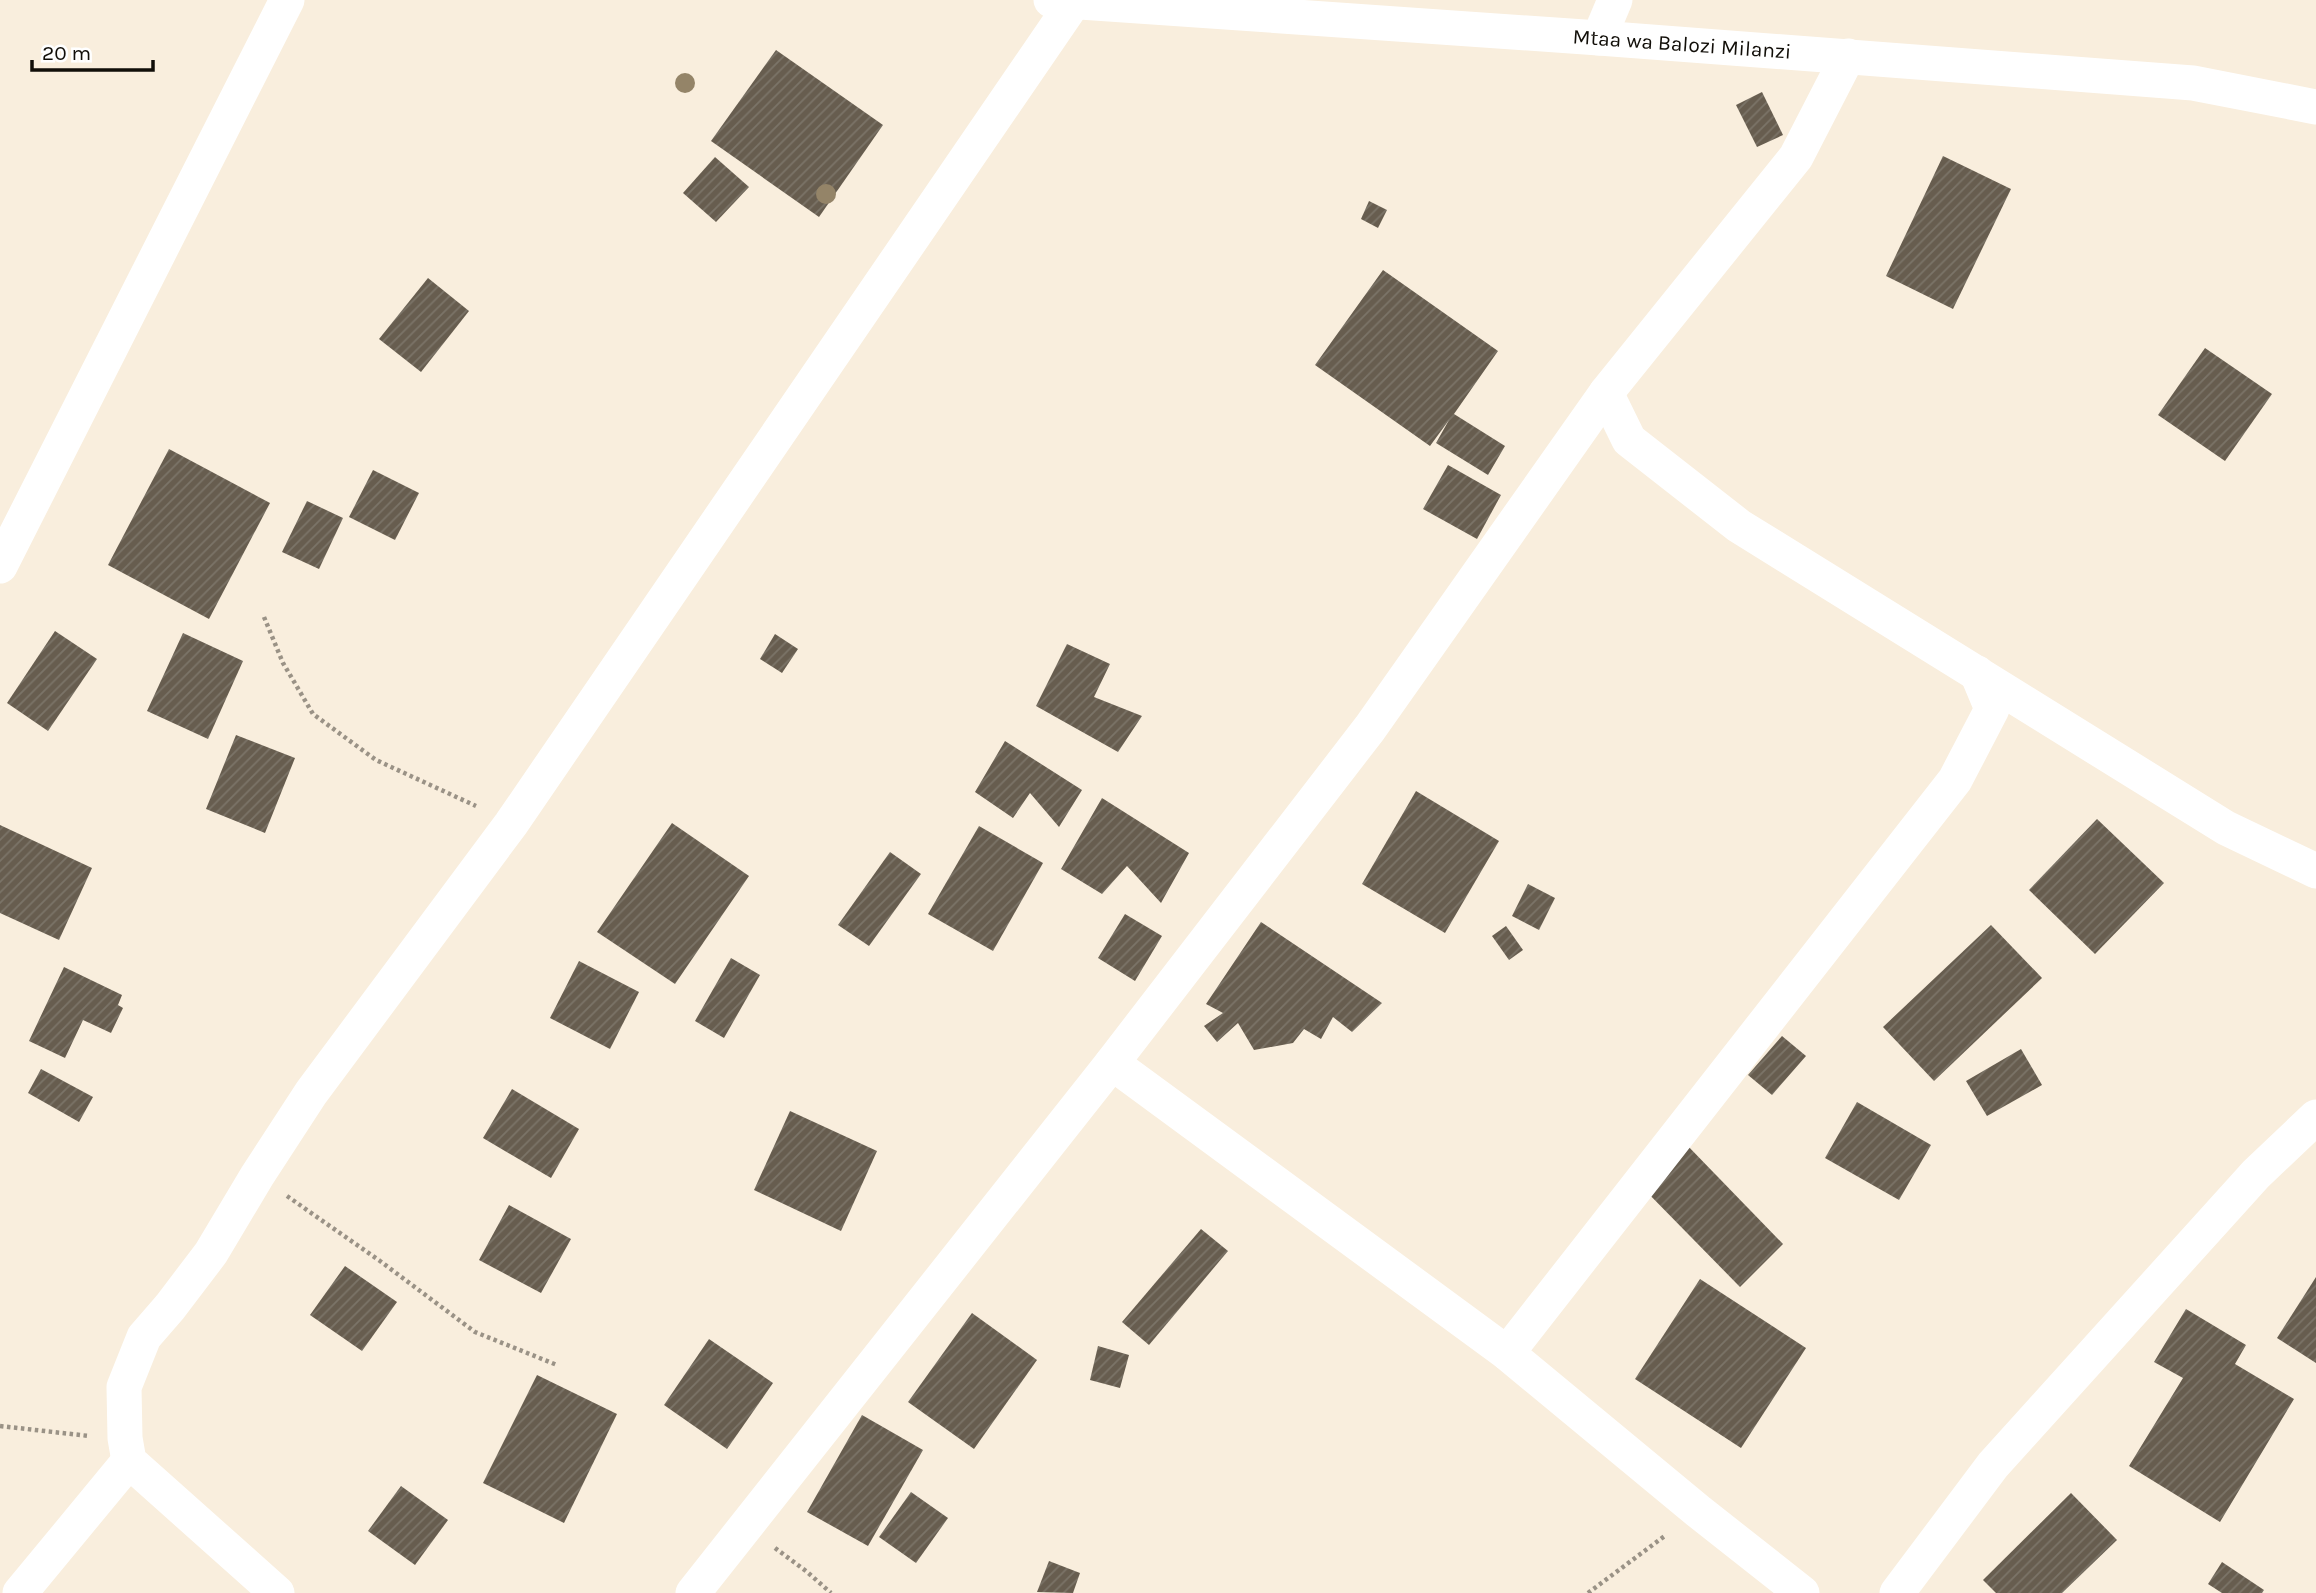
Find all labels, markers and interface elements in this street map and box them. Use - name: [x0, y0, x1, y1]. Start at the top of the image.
- street label: Mtaa wa Balozi Milanzi: [1572, 24, 1792, 64]
- scale bar: [32, 28, 152, 72]
- text: 20 m: [42, 41, 91, 65]

